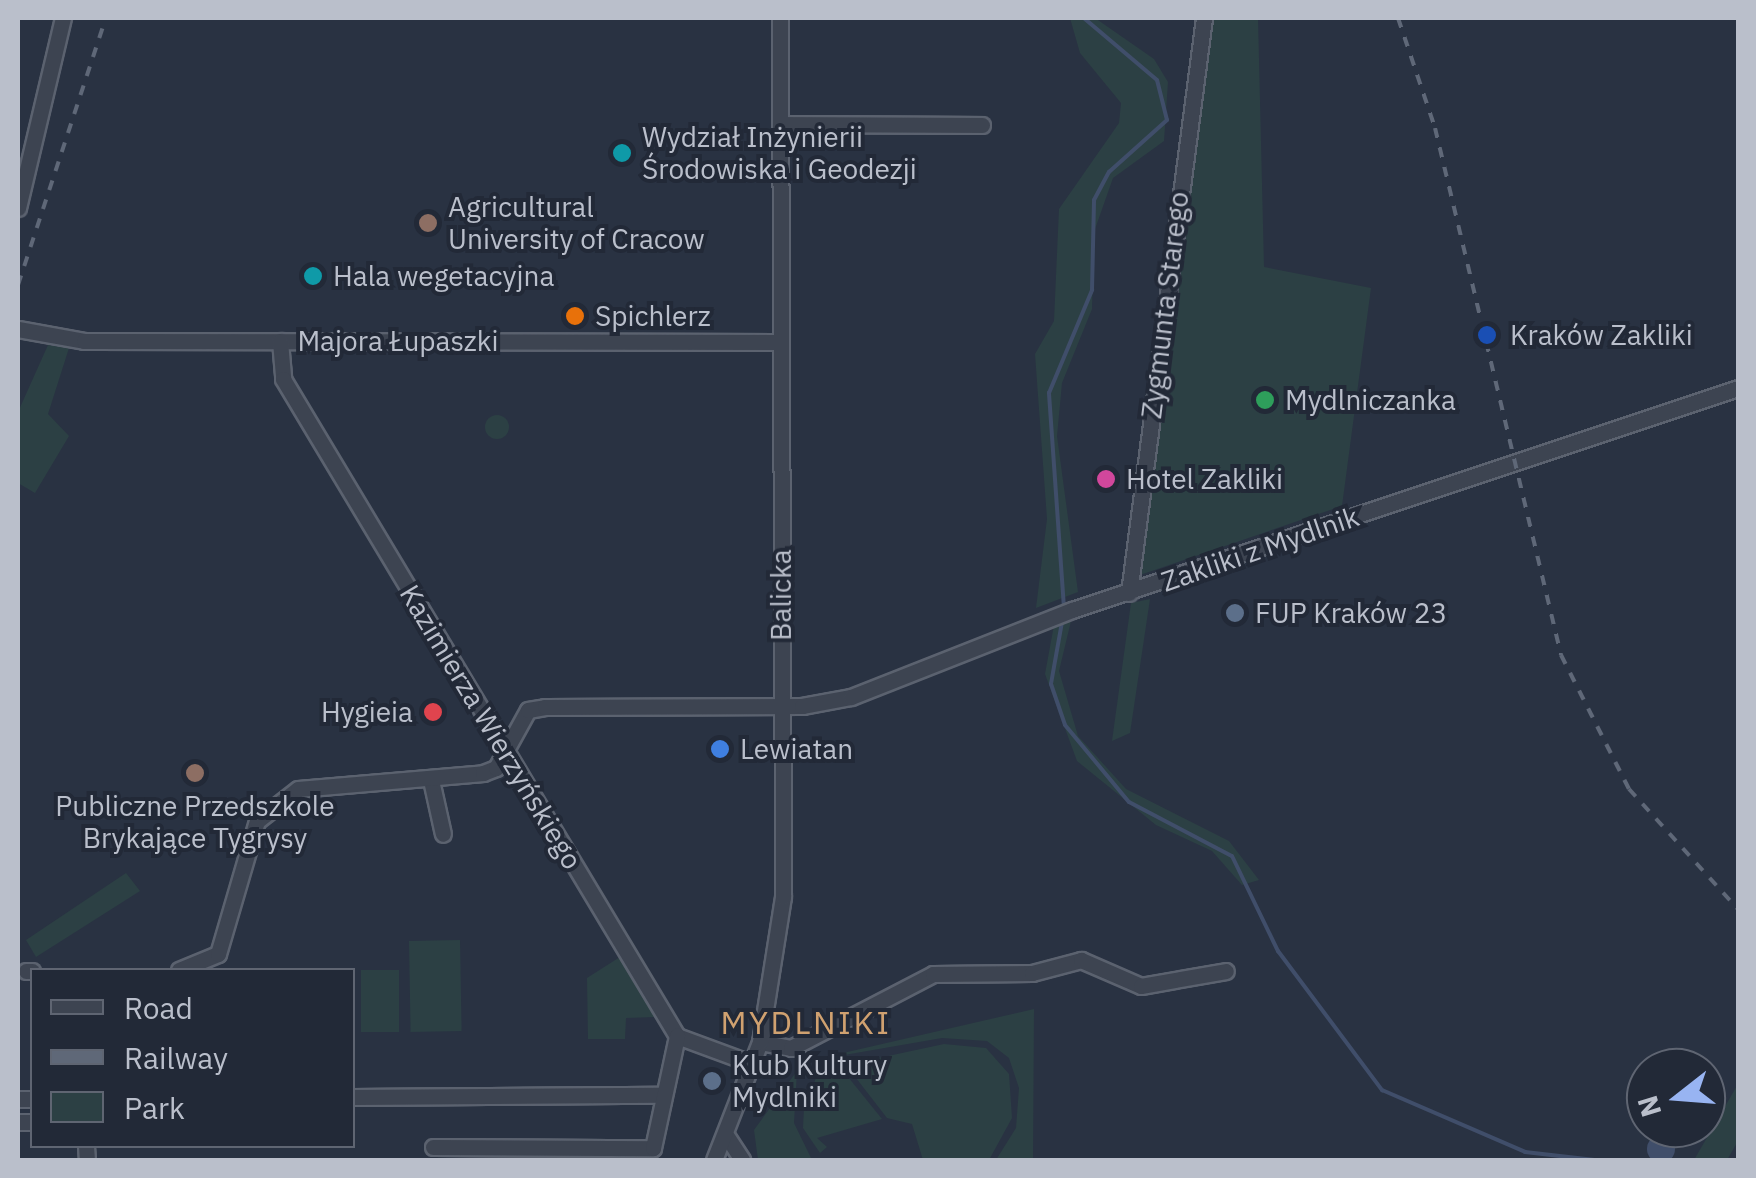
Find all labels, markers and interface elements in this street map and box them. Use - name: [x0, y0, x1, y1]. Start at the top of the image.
- place label: Wydział Inżynierii Środowiska i Geodezji: [642, 120, 917, 186]
- marker: Wydział Inżynierii Środowiska i Geodezji: [611, 142, 633, 164]
- place label: Agricultural University of Cracow: [448, 190, 705, 256]
- street label: Zygmunta Starego: [1134, 190, 1196, 420]
- marker: Agricultural University of Cracow: [417, 212, 439, 234]
- place label: Hala wegetacyjna: [333, 259, 554, 293]
- marker: Hala wegetacyjna: [302, 265, 324, 287]
- place label: Spichlerz: [595, 299, 711, 333]
- marker: Spichlerz: [564, 305, 586, 327]
- place label: Kraków Zakliki: [1510, 318, 1693, 352]
- marker: Kraków Zakliki: [1474, 322, 1500, 348]
- street label: Majora Łupaszki: [297, 324, 499, 358]
- place label: Mydlniczanka: [1285, 383, 1456, 417]
- marker: Mydlniczanka: [1254, 389, 1276, 411]
- place label: Hotel Zakliki: [1126, 462, 1283, 496]
- marker: Hotel Zakliki: [1095, 468, 1117, 490]
- street label: Zakliki z Mydlnik: [1157, 499, 1363, 599]
- street label: Balicka: [764, 549, 798, 641]
- street label: Kazimierza Wierzyńskiego: [393, 579, 589, 875]
- place label: FUP Kraków 23: [1255, 596, 1447, 630]
- marker: FUP Kraków 23: [1224, 602, 1246, 624]
- place label: Hygieia: [321, 695, 413, 729]
- marker: Hygieia: [422, 701, 444, 723]
- place label: Lewiatan: [740, 732, 853, 766]
- marker: Lewiatan: [709, 738, 731, 760]
- marker: Publiczne Przedszkole Brykające Tygrysy: [184, 762, 206, 784]
- place label: Publiczne Przedszkole Brykające Tygrysy: [55, 789, 335, 855]
- legend: [30, 968, 355, 1148]
- text: Road: [124, 988, 193, 1027]
- district label: MYDLNIKI: [721, 1003, 891, 1041]
- text: Railway: [124, 1038, 228, 1077]
- place label: Klub Kultury Mydlniki: [732, 1048, 887, 1114]
- north arrow: [1626, 1048, 1726, 1148]
- marker: Klub Kultury Mydlniki: [701, 1070, 723, 1092]
- text: Park: [124, 1088, 185, 1127]
- text: N: [1628, 1091, 1669, 1121]

